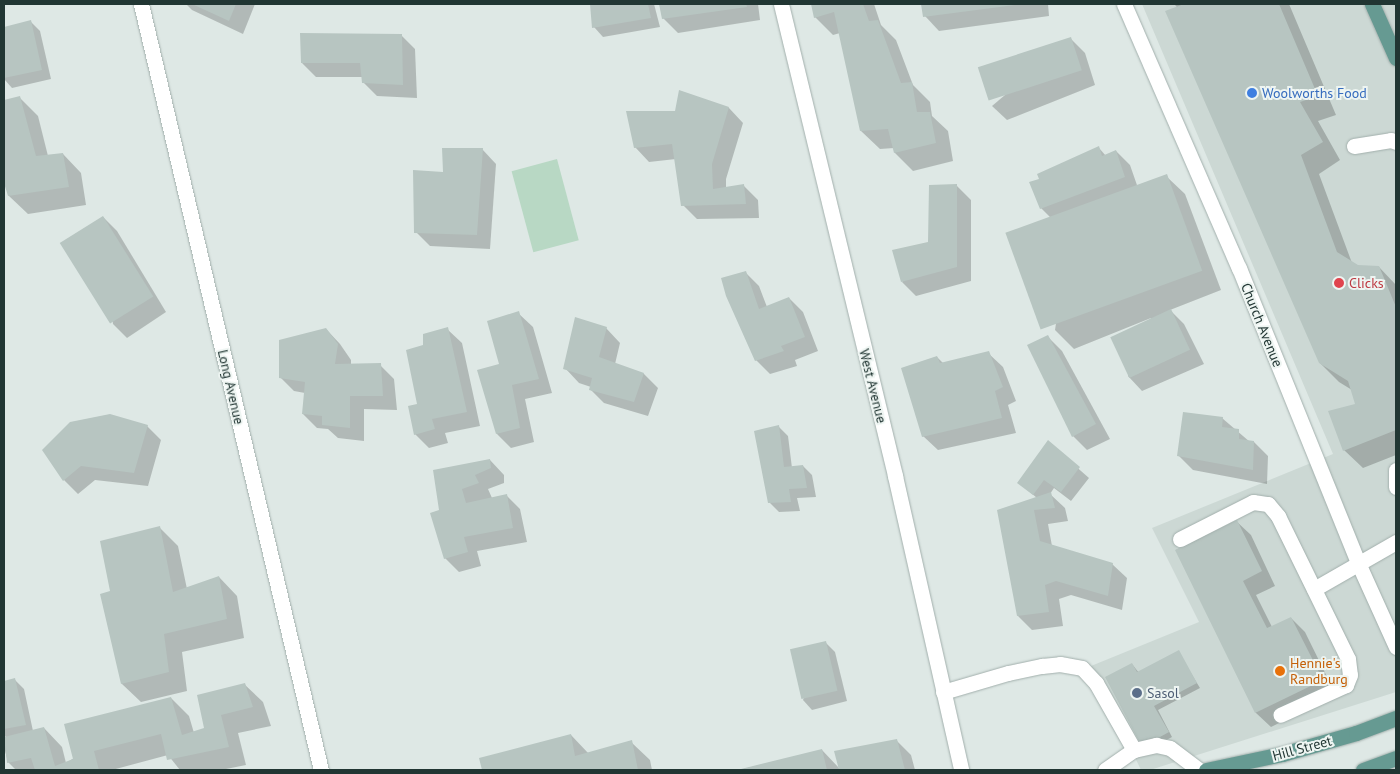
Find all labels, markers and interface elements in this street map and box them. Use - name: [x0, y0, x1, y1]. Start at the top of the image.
- place label: Woolworths Food: [1262, 85, 1367, 101]
- marker: Woolworths Food: [1246, 87, 1258, 99]
- place label: Clicks: [1349, 275, 1384, 291]
- marker: Clicks: [1333, 277, 1345, 289]
- street label: Church Avenue: [1237, 280, 1287, 370]
- street label: West Avenue: [856, 347, 890, 425]
- street label: Long Avenue: [214, 348, 248, 426]
- place label: Hennie's Randburg: [1290, 655, 1348, 688]
- marker: Hennie's Randburg: [1274, 665, 1286, 677]
- place label: Sasol: [1147, 685, 1179, 701]
- marker: Sasol: [1131, 687, 1143, 699]
- street label: Hill Street: [1270, 732, 1334, 764]

